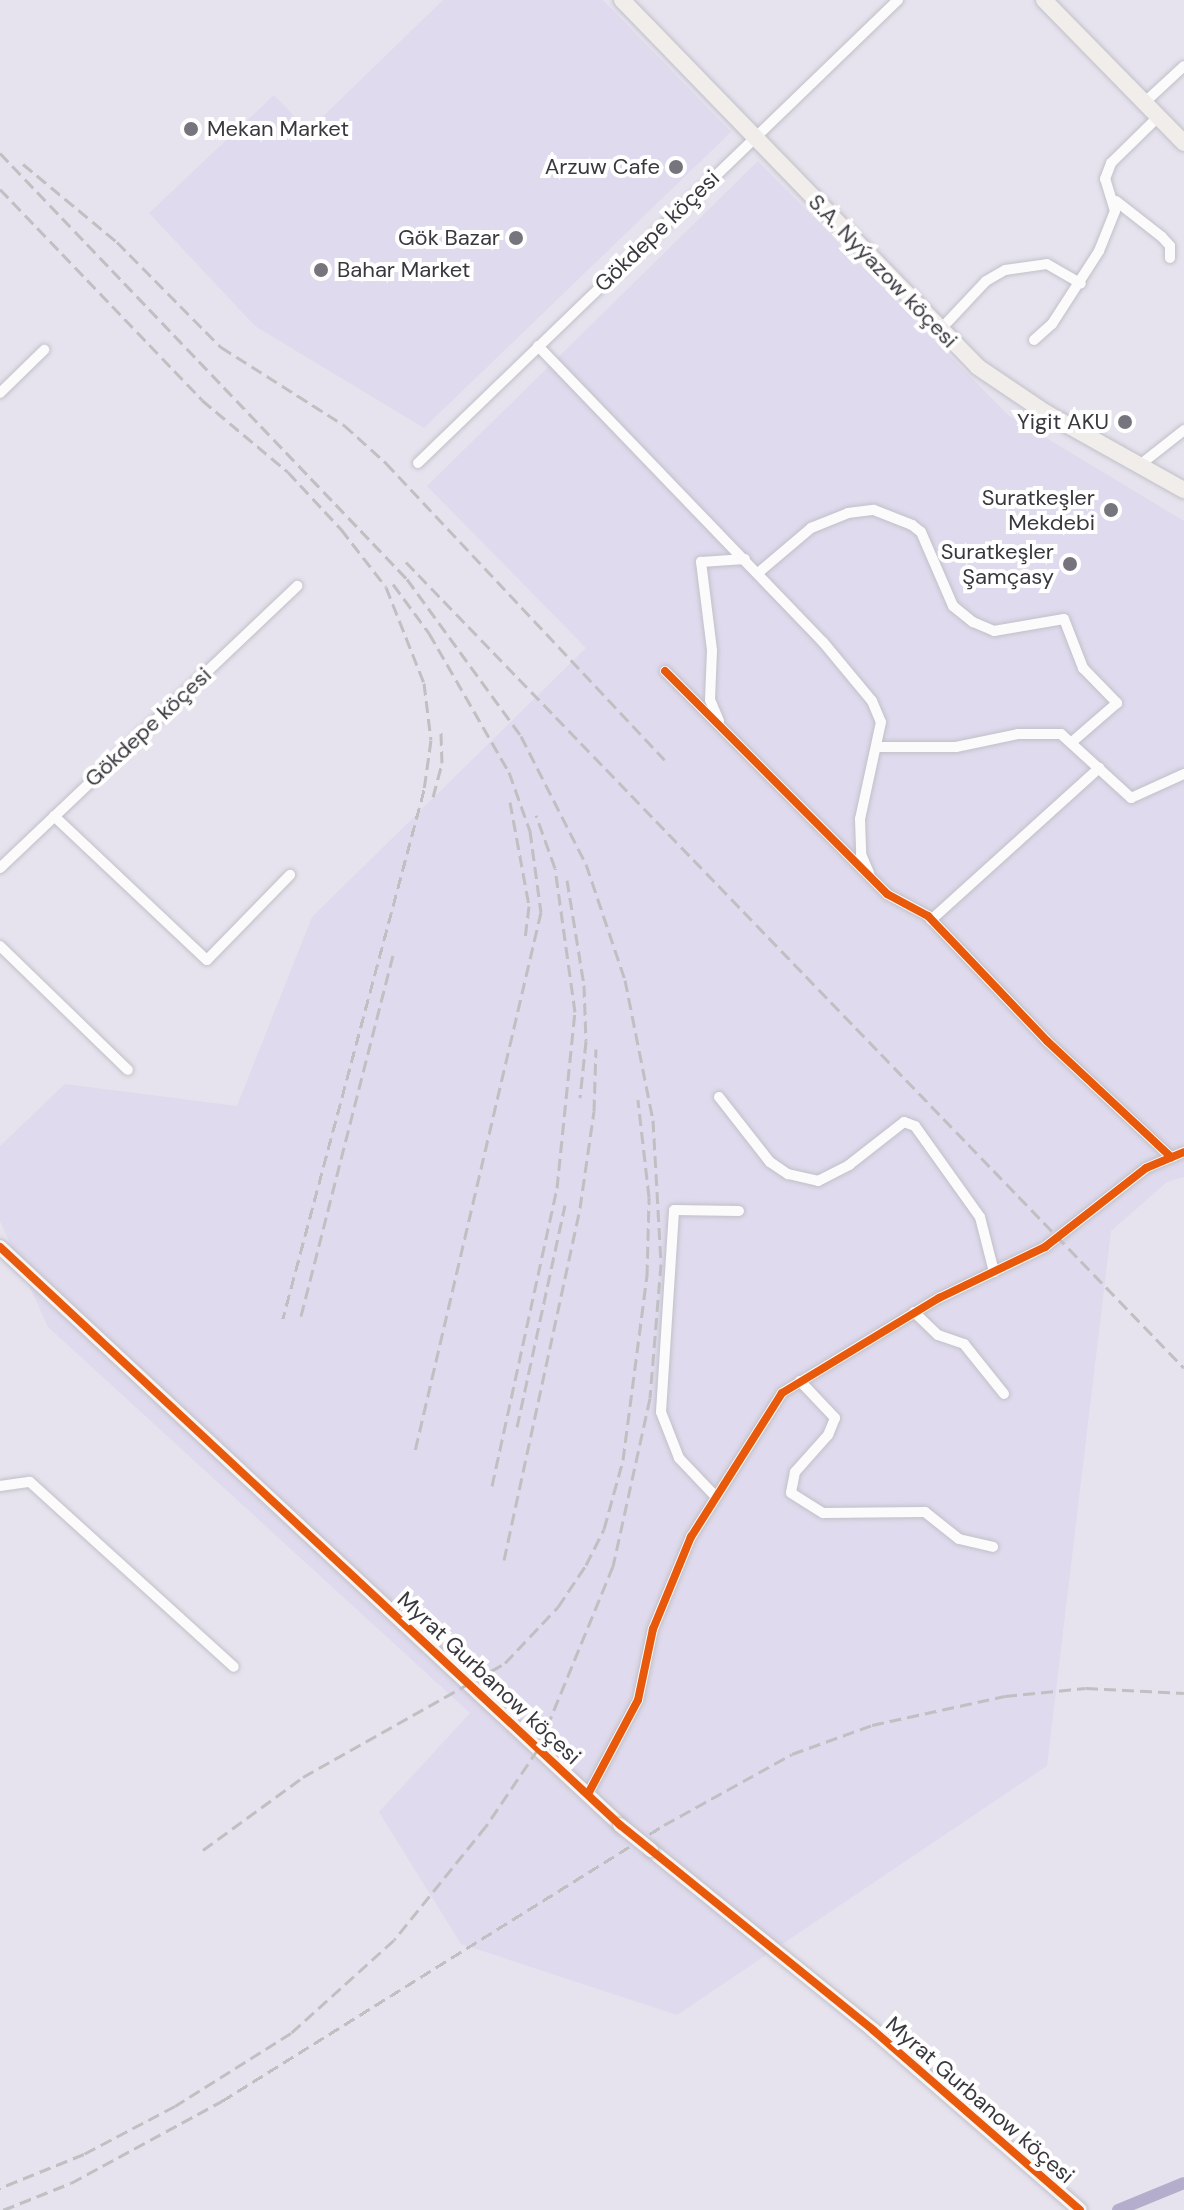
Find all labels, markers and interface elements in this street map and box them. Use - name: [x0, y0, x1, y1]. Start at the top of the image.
- place label: Mekan Market: [207, 116, 349, 142]
- marker: Mekan Market: [182, 120, 200, 138]
- place label: Arzuw Cafe: [545, 154, 660, 180]
- marker: Arzuw Cafe: [667, 158, 685, 176]
- street label: Gökdepe köçesi: [589, 165, 725, 297]
- street label: S.A. Nyýazow köçesi: [803, 189, 963, 353]
- place label: Gök Bazar: [398, 225, 500, 251]
- marker: Gök Bazar: [507, 229, 525, 247]
- place label: Bahar Market: [337, 257, 470, 283]
- marker: Bahar Market: [312, 261, 330, 279]
- place label: Yigit AKU: [1017, 409, 1109, 435]
- marker: Yigit AKU: [1116, 413, 1134, 431]
- place label: Suratkeşler Mekdebi: [982, 484, 1095, 536]
- marker: Suratkeşler Mekdebi: [1102, 501, 1120, 519]
- place label: Suratkeşler Şamçasy: [941, 538, 1054, 590]
- marker: Suratkeşler Şamçasy: [1061, 555, 1079, 573]
- street label: Gökdepe köçesi: [79, 662, 217, 792]
- street label: Myrat Gurbanow köçesi: [392, 1586, 586, 1770]
- street label: Myrat Gurbanow köçesi: [880, 2011, 1080, 2189]

